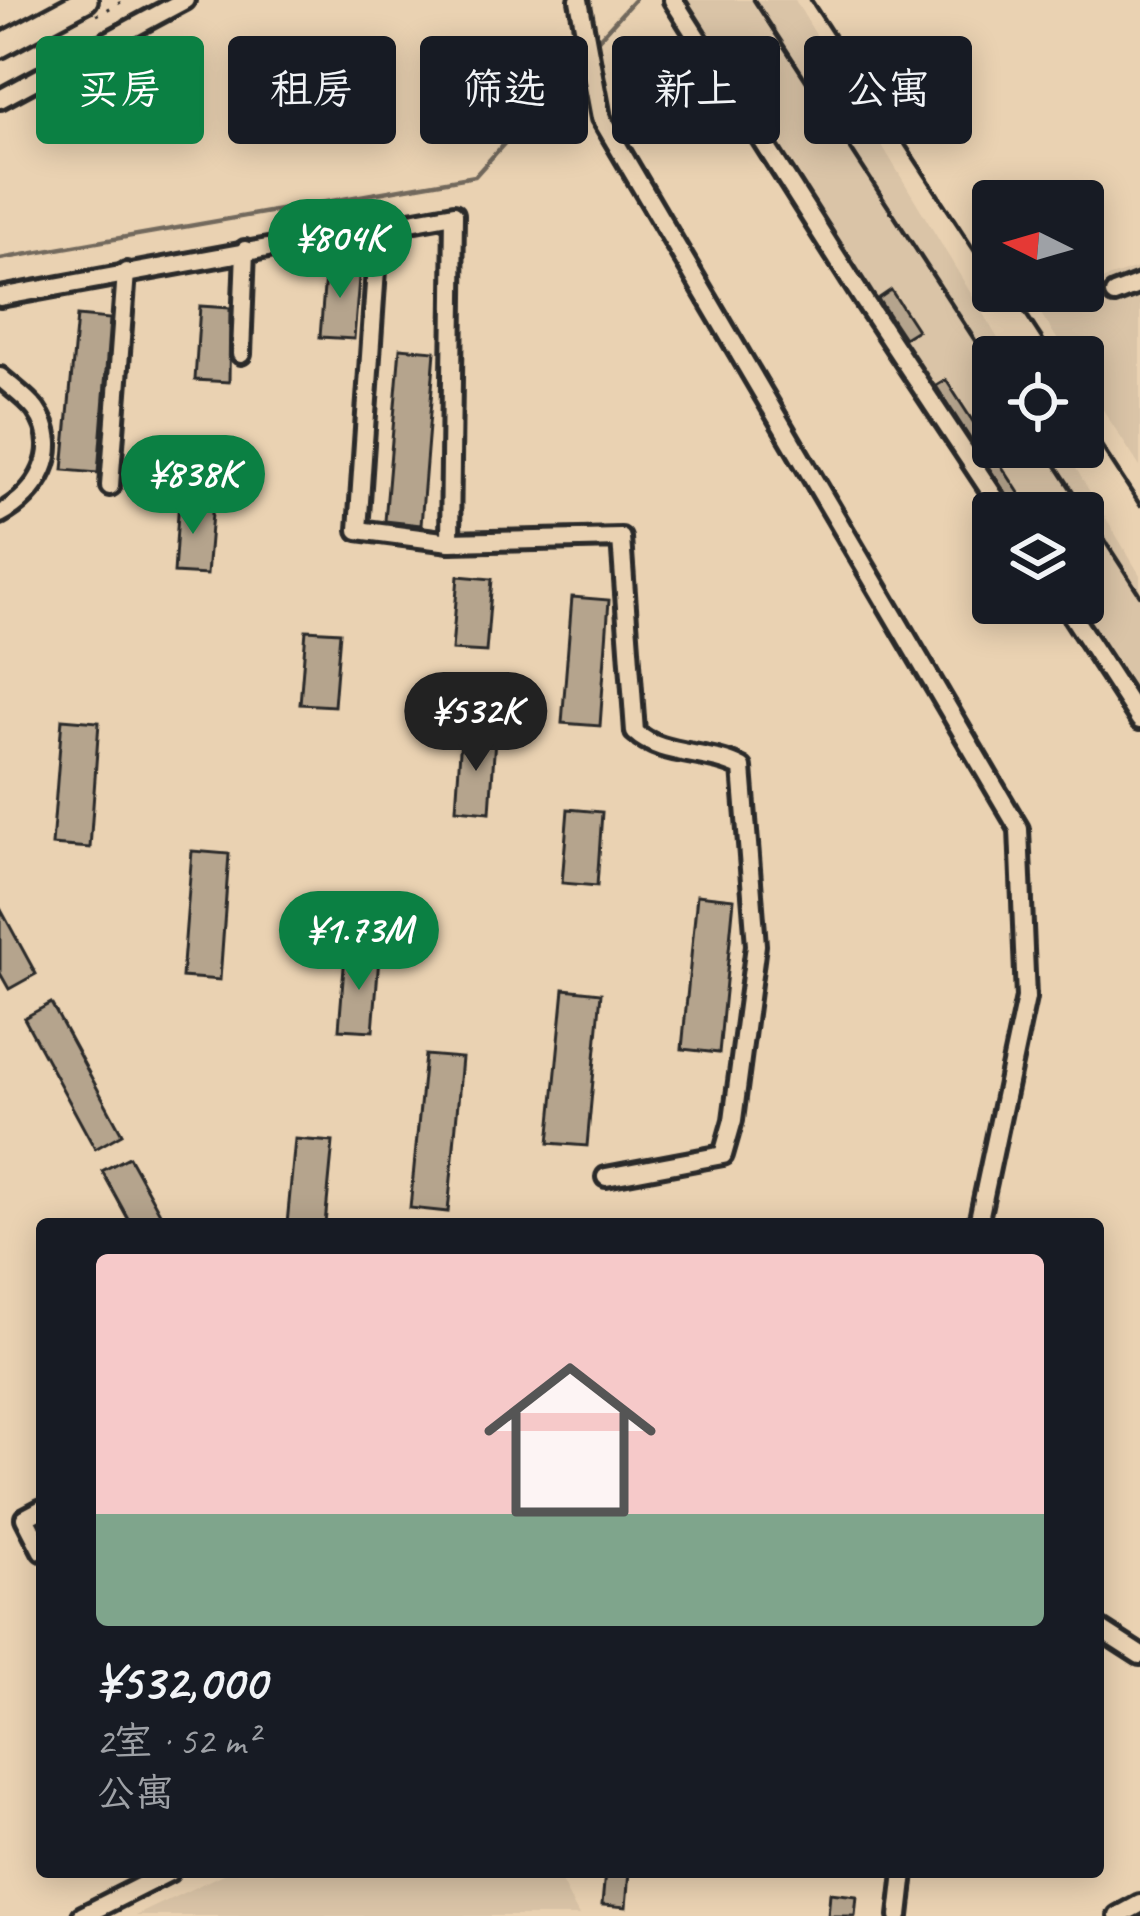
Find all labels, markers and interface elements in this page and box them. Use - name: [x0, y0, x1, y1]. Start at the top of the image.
- chip: 买房: [36, 36, 204, 144]
- chip: 租房: [228, 36, 396, 144]
- chip: 筛选: [420, 36, 588, 144]
- chip: 新上: [612, 36, 780, 144]
- chip: 公寓: [804, 36, 972, 144]
- north arrow: [972, 180, 1104, 312]
- map controls: [972, 180, 1104, 624]
- pin: ¥804K: [256, 199, 424, 301]
- text: ¥804K: [295, 213, 385, 262]
- button: locate: [972, 336, 1104, 468]
- pin: ¥838K: [109, 435, 277, 537]
- text: ¥838K: [148, 449, 238, 498]
- button: layers: [972, 492, 1104, 624]
- pin: ¥532K: [392, 672, 560, 774]
- text: ¥532K: [431, 686, 521, 735]
- pin: ¥1.73M: [261, 891, 457, 993]
- text: ¥1.73M: [306, 905, 412, 954]
- icon: home: [462, 1332, 678, 1548]
- text: ¥532,000: [96, 1650, 266, 1714]
- text: 2室 · 52 m²: [96, 1717, 258, 1766]
- text: 公寓: [96, 1769, 174, 1818]

